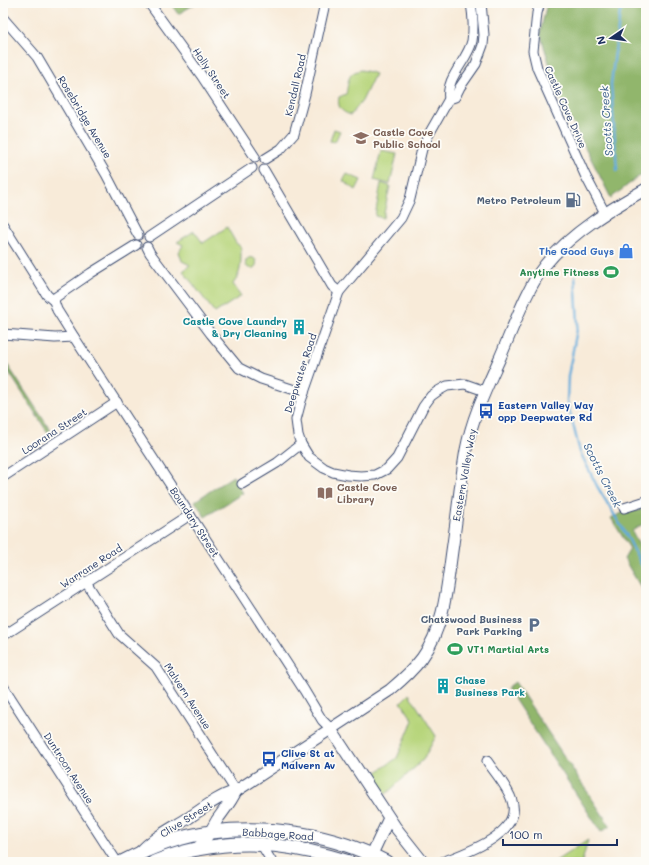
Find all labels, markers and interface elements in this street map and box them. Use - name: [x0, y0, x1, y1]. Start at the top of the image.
- north arrow: [591, 18, 631, 58]
- text: N: [593, 35, 609, 46]
- street label: Holly Street: [190, 45, 234, 101]
- street label: Kendall Road: [281, 52, 309, 118]
- street label: Castle Cove Drive: [542, 64, 590, 150]
- street label: Rosebridge Avenue: [55, 73, 115, 161]
- water label: Scotts Creek: [596, 85, 616, 157]
- place label: Castle Cove Public School: [373, 125, 441, 151]
- school or university icon: Castle Cove Public School: [352, 129, 370, 147]
- fuel station icon: Metro Petroleum: [564, 191, 582, 209]
- place label: Metro Petroleum: [477, 193, 561, 207]
- shop icon: The Good Guys: [617, 242, 635, 260]
- place label: The Good Guys: [539, 244, 614, 258]
- sports icon: Anytime Fitness: [602, 263, 620, 281]
- place label: Anytime Fitness: [520, 265, 599, 279]
- place label: Castle Cove Laundry & Dry Cleaning: [183, 314, 288, 340]
- building icon: Castle Cove Laundry & Dry Cleaning: [290, 318, 308, 336]
- street label: Deepwater Road: [280, 331, 320, 415]
- place label: Eastern Valley Way opp Deepwater Rd: [498, 398, 594, 424]
- bus stop icon: Eastern Valley Way opp Deepwater Rd: [477, 402, 495, 420]
- street label: Loorana Street: [19, 405, 89, 457]
- street label: Eastern Valley Way: [449, 428, 479, 522]
- water label: Scotts Creek: [580, 440, 626, 510]
- place label: Castle Cove Library: [337, 480, 397, 506]
- street label: Boundary Street: [167, 484, 223, 560]
- library icon: Castle Cove Library: [316, 484, 334, 502]
- street label: Warrane Road: [57, 541, 125, 591]
- place label: Chatswood Business Park Parking: [421, 612, 522, 638]
- parking icon: Chatswood Business Park Parking: [525, 616, 543, 634]
- sports icon: VT1 Martial Arts: [446, 640, 464, 658]
- place label: VT1 Martial Arts: [467, 642, 549, 656]
- street label: Malvern Avenue: [161, 660, 215, 732]
- place label: Chase Business Park: [455, 673, 525, 699]
- building icon: Chase Business Park: [434, 677, 452, 695]
- street label: Duntroon Avenue: [41, 730, 97, 806]
- place label: Clive St at Malvern Av: [281, 746, 336, 772]
- bus stop icon: Clive St at Malvern Av: [260, 750, 278, 768]
- street label: Clive Street: [157, 797, 215, 841]
- scale bar: [503, 821, 617, 847]
- street label: Babbage Road: [242, 825, 314, 843]
- text: 100 m: [509, 826, 543, 842]

